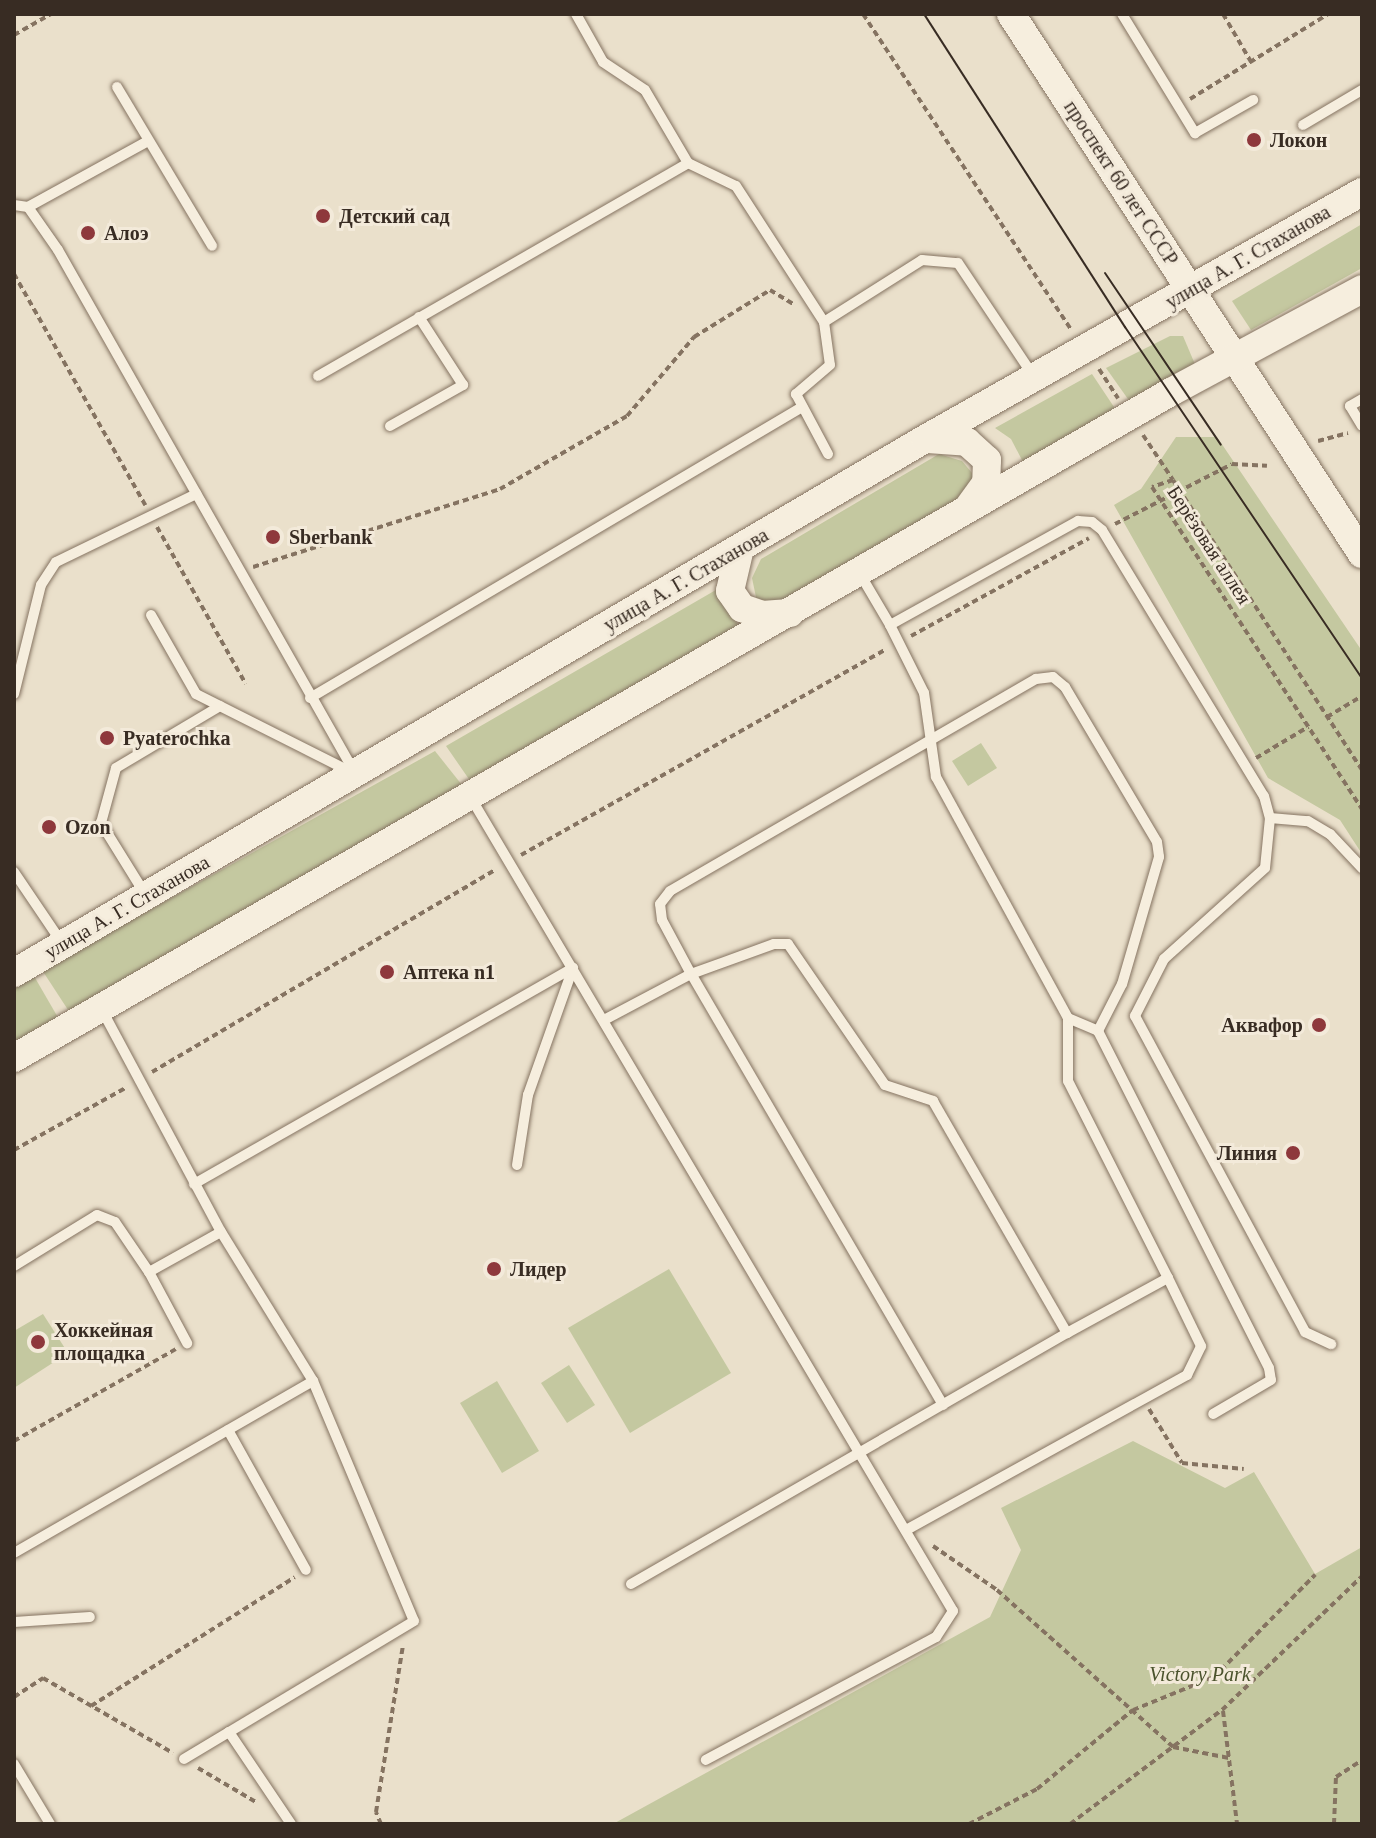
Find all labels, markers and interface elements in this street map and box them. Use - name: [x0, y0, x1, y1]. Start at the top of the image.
- street label: проспект 60 лет СССР: [1059, 96, 1183, 270]
- place label: Локон: [1270, 128, 1327, 152]
- marker: Локон: [1245, 131, 1263, 149]
- street label: улица А. Г. Стаханова: [1161, 200, 1335, 314]
- place label: Детский сад: [339, 204, 450, 228]
- marker: Детский сад: [314, 207, 332, 225]
- place label: Алоэ: [104, 221, 149, 245]
- marker: Алоэ: [79, 224, 97, 242]
- street label: Берёзовая аллея: [1162, 481, 1256, 609]
- street label: улица А. Г. Стаханова: [599, 523, 773, 637]
- place label: Sberbank: [289, 525, 372, 549]
- marker: Sberbank: [264, 528, 282, 546]
- place label: Pyaterochka: [123, 726, 230, 750]
- marker: Pyaterochka: [98, 729, 116, 747]
- place label: Ozon: [65, 815, 111, 839]
- marker: Ozon: [40, 818, 58, 836]
- street label: улица А. Г. Стаханова: [40, 850, 214, 964]
- place label: Аптека n1: [403, 960, 495, 984]
- marker: Аптека n1: [378, 963, 396, 981]
- place label: Аквафор: [1221, 1013, 1303, 1037]
- marker: Аквафор: [1310, 1016, 1328, 1034]
- place label: Линия: [1217, 1141, 1277, 1165]
- marker: Линия: [1284, 1144, 1302, 1162]
- place label: Лидер: [510, 1257, 567, 1281]
- marker: Лидер: [485, 1260, 503, 1278]
- place label: Хоккейная площадка: [54, 1318, 153, 1365]
- marker: Хоккейная площадка: [29, 1333, 47, 1351]
- park label: Victory Park: [1149, 1662, 1251, 1686]

